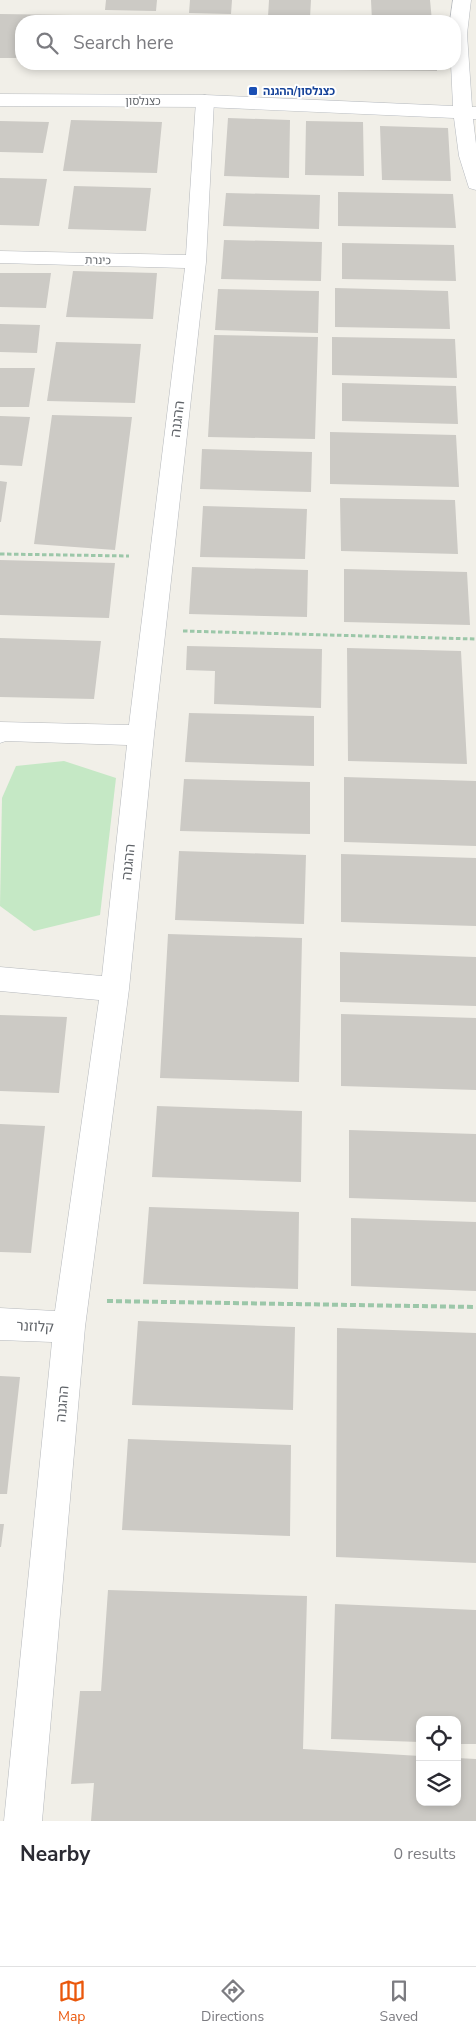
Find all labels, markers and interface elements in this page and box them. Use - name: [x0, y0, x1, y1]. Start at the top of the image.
- search box: [15, 15, 461, 70]
- icon: search: [33, 29, 61, 57]
- text: Search here: [73, 30, 174, 56]
- place label: כצנלסון/ההגנה: [263, 84, 335, 99]
- marker: כצנלסון/ההגנה: [247, 85, 259, 97]
- street label: כצנלסון: [125, 94, 161, 109]
- street label: כינרת: [85, 253, 112, 268]
- street label: ההגנה: [166, 400, 189, 439]
- street label: ההגנה: [117, 843, 140, 881]
- street label: קלוזנר: [16, 1316, 54, 1337]
- street label: ההגנה: [51, 1385, 74, 1423]
- map controls: [416, 1716, 461, 1806]
- button: locate: [416, 1716, 461, 1761]
- button: layers: [416, 1761, 461, 1806]
- text: Nearby: [20, 1840, 90, 1868]
- text: 0 results: [394, 1843, 456, 1865]
- tab: Map: [58, 1977, 86, 2026]
- tab: Directions: [201, 1977, 264, 2026]
- tab: Saved: [380, 1977, 418, 2026]

